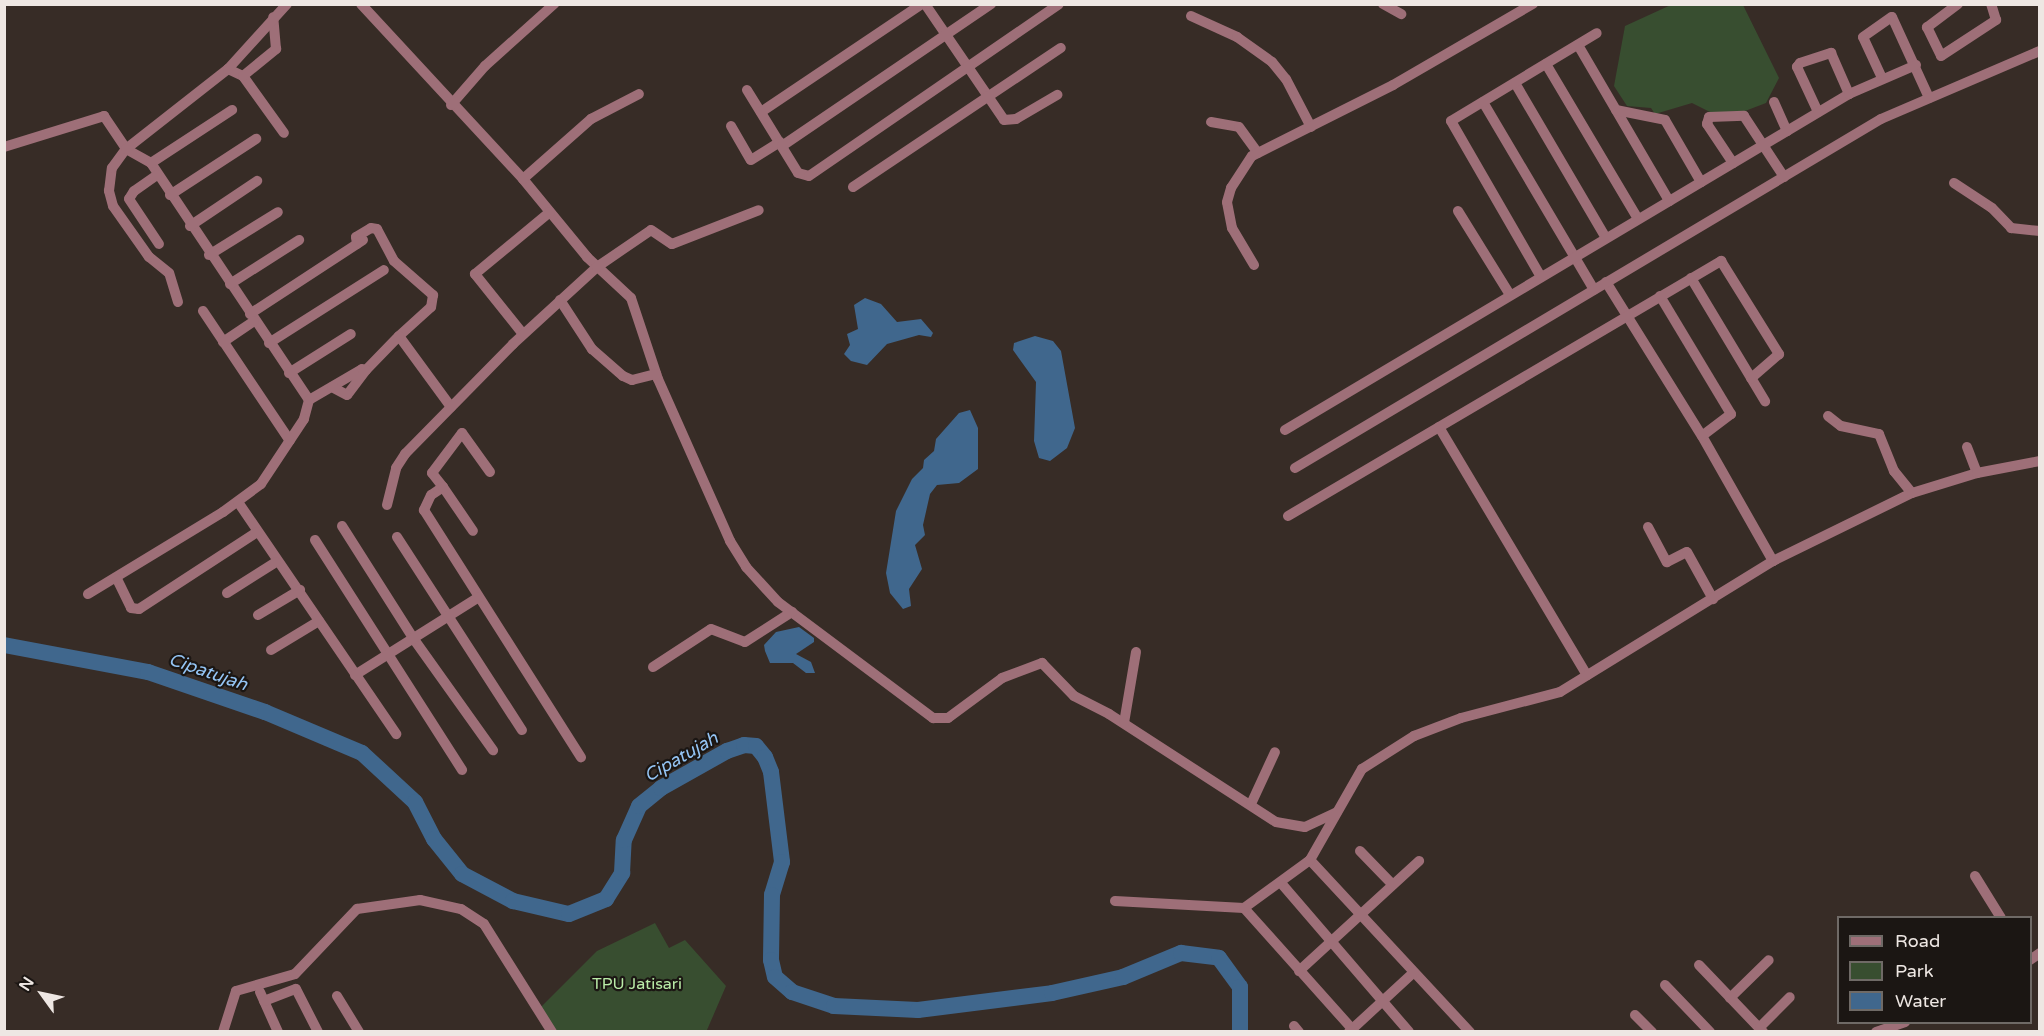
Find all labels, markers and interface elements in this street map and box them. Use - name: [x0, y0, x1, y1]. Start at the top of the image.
- water label: Cipatujah: [166, 648, 250, 696]
- water label: Cipatujah: [640, 727, 722, 787]
- legend: [1837, 916, 2032, 1024]
- text: Road: [1895, 930, 1940, 952]
- text: Park: [1895, 960, 1933, 982]
- north arrow: [12, 964, 72, 1024]
- text: N: [15, 973, 39, 995]
- park label: TPU Jatisari: [592, 974, 682, 994]
- text: Water: [1895, 990, 1946, 1012]

